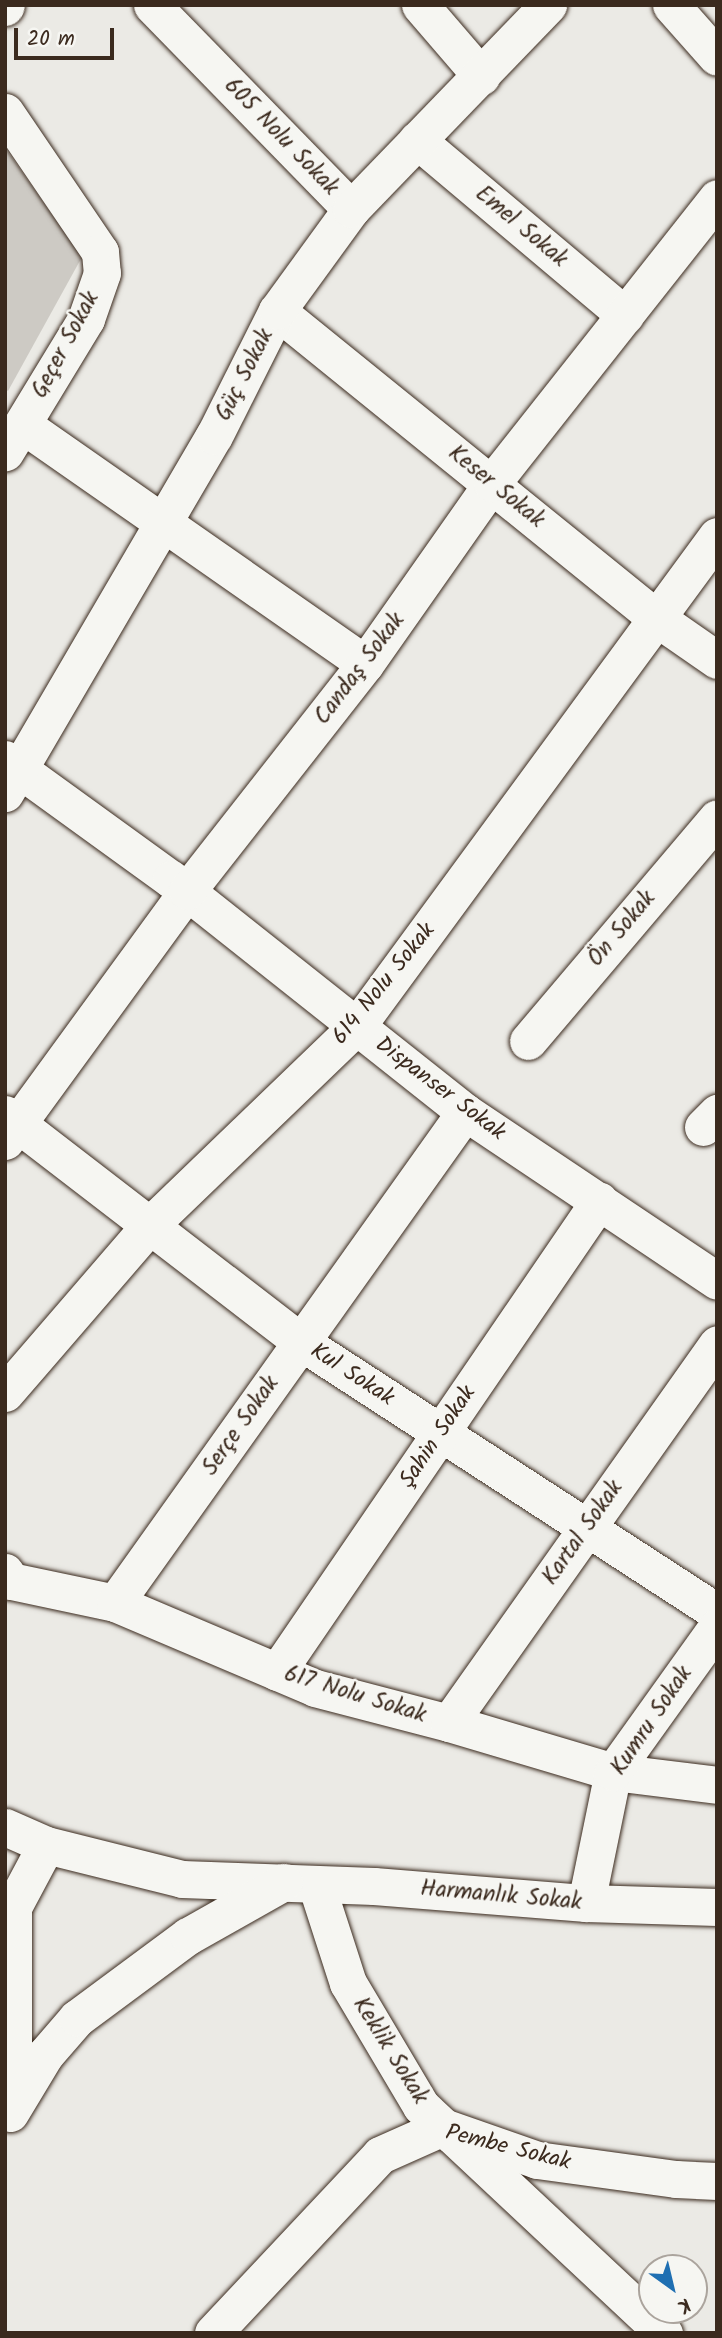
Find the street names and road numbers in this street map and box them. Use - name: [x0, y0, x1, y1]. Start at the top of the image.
- street label: 605 Nolu Sokak: [218, 72, 344, 202]
- street label: Emel Sokak: [469, 180, 573, 274]
- street label: Geçer Sokak: [26, 287, 106, 403]
- street label: Güç Sokak: [210, 324, 280, 426]
- street label: Keser Sokak: [442, 440, 550, 534]
- street label: Candaş Sokak: [309, 608, 411, 730]
- street label: Ön Sokak: [582, 885, 662, 973]
- street label: 614 Nolu Sokak: [326, 917, 442, 1051]
- street label: Dispanser Sokak: [369, 1031, 511, 1147]
- street label: Kul Sokak: [305, 1338, 399, 1412]
- street label: Serçe Sokak: [197, 1371, 285, 1481]
- street label: Şahin Sokak: [394, 1381, 482, 1493]
- street label: Kartal Sokak: [537, 1475, 629, 1591]
- street label: 617 Nolu Sokak: [281, 1660, 429, 1730]
- street label: Kumru Sokak: [605, 1661, 699, 1781]
- street label: Harmanlık Sokak: [419, 1875, 583, 1917]
- street label: Keklik Sokak: [346, 1992, 434, 2110]
- street label: Pembe Sokak: [443, 2119, 573, 2177]

